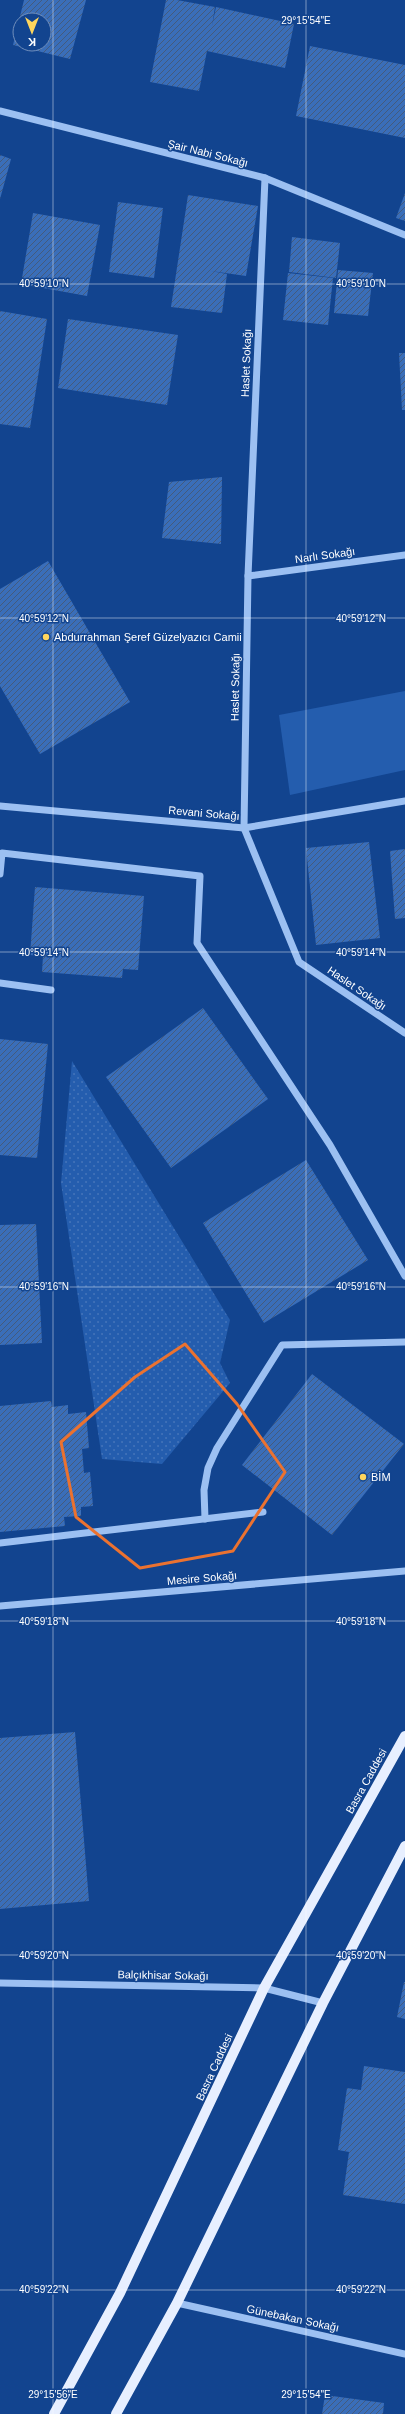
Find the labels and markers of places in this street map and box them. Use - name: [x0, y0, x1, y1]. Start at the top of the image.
- place label: Abdurrahman Şeref Güzelyazıcı Camii: [54, 631, 242, 643]
- marker: Abdurrahman Şeref Güzelyazıcı Camii: [41, 632, 51, 642]
- place label: BİM: [371, 1471, 391, 1483]
- marker: BİM: [358, 1472, 368, 1482]

